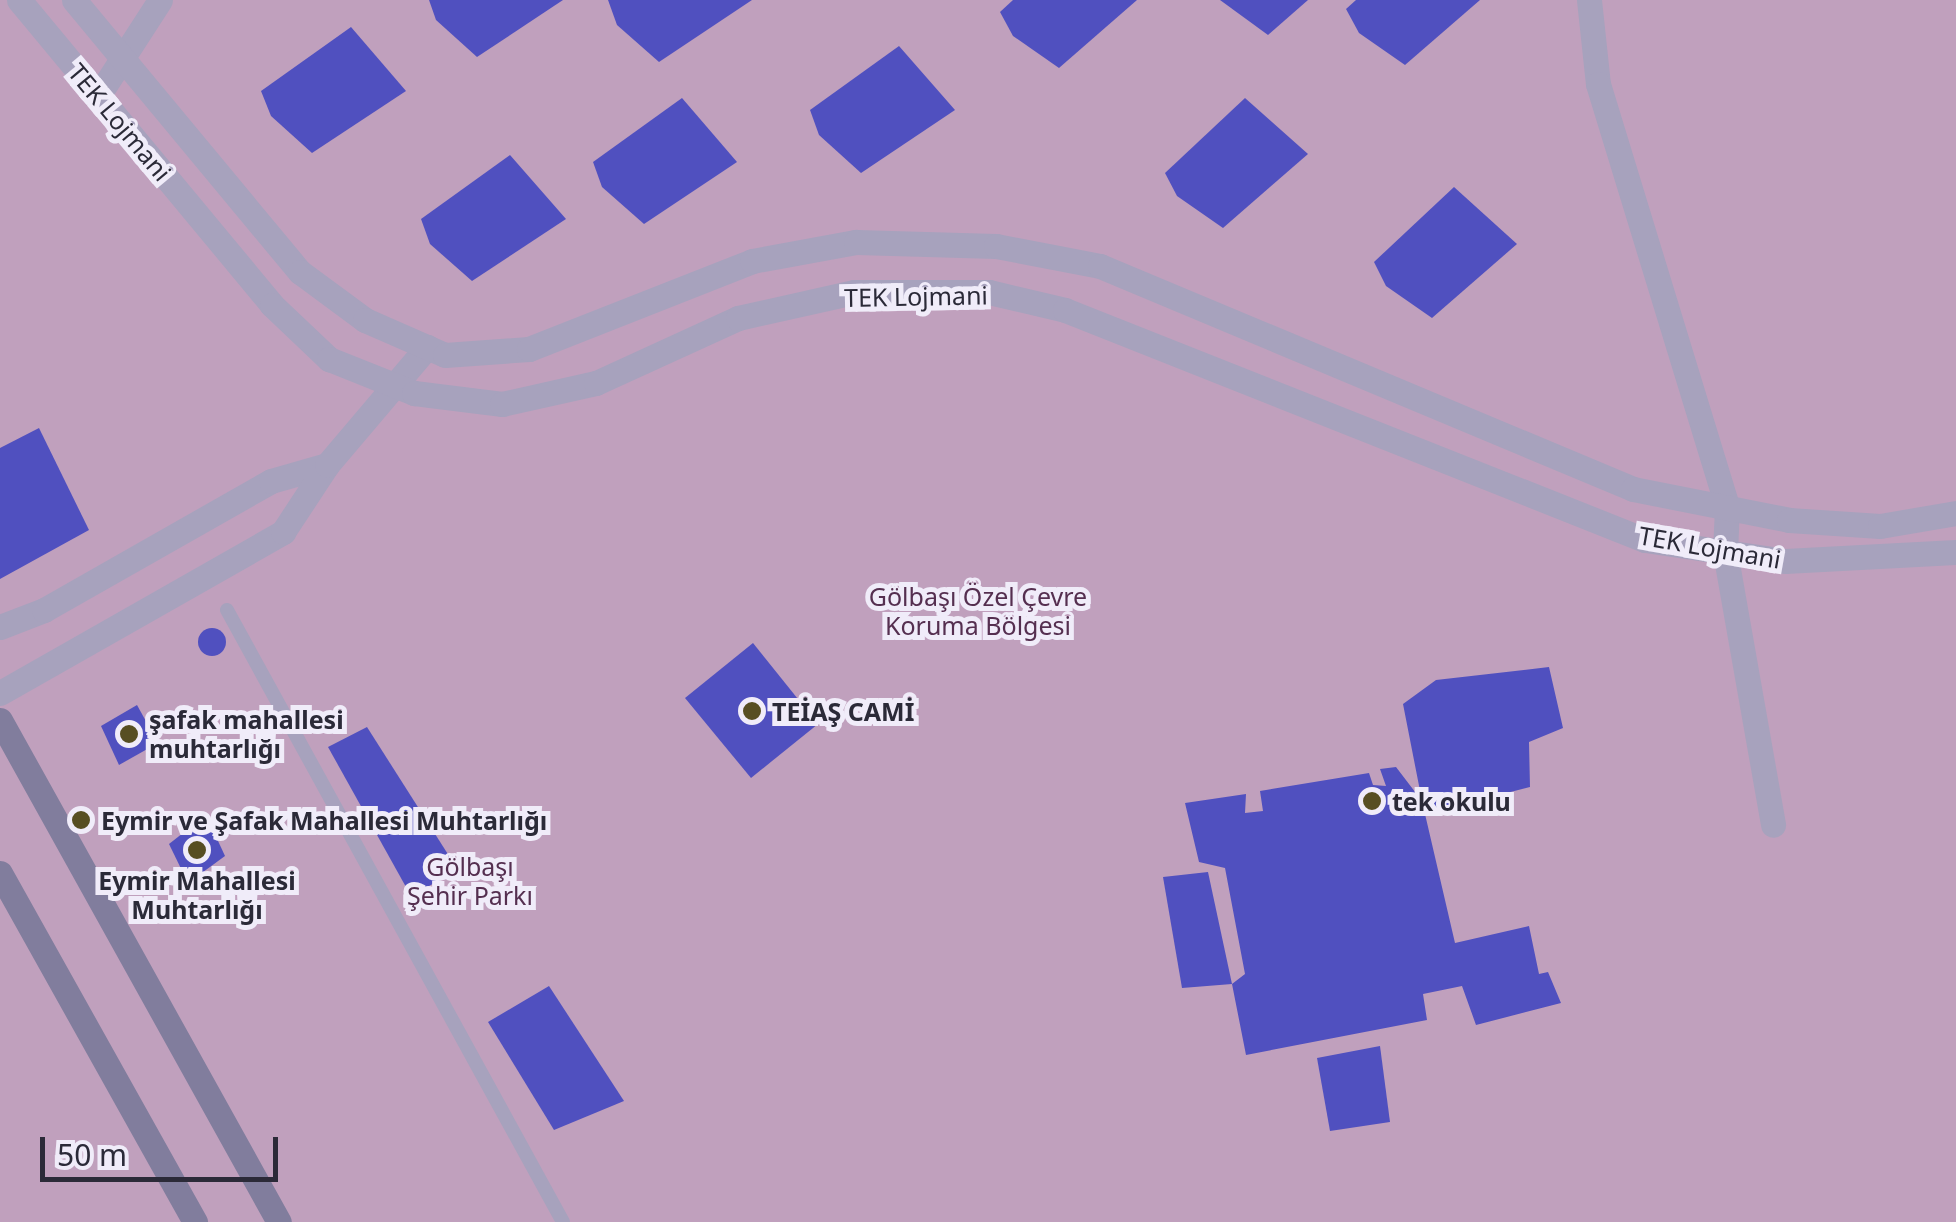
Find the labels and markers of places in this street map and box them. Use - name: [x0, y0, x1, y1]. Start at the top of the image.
- place label: TEİAŞ CAMİ: [772, 696, 914, 726]
- marker: TEİAŞ CAMİ: [741, 700, 763, 722]
- place label: şafak mahallesi muhtarlığı: [149, 705, 344, 764]
- marker: şafak mahallesi muhtarlığı: [118, 723, 140, 745]
- place label: tek okulu: [1392, 786, 1511, 816]
- marker: tek okulu: [1361, 790, 1383, 812]
- place label: Eymir ve Şafak Mahallesi Muhtarlığı: [101, 805, 547, 835]
- marker: Eymir ve Şafak Mahallesi Muhtarlığı: [70, 809, 92, 831]
- marker: Eymir Mahallesi Muhtarlığı: [186, 839, 208, 861]
- place label: Eymir Mahallesi Muhtarlığı: [98, 866, 296, 925]

